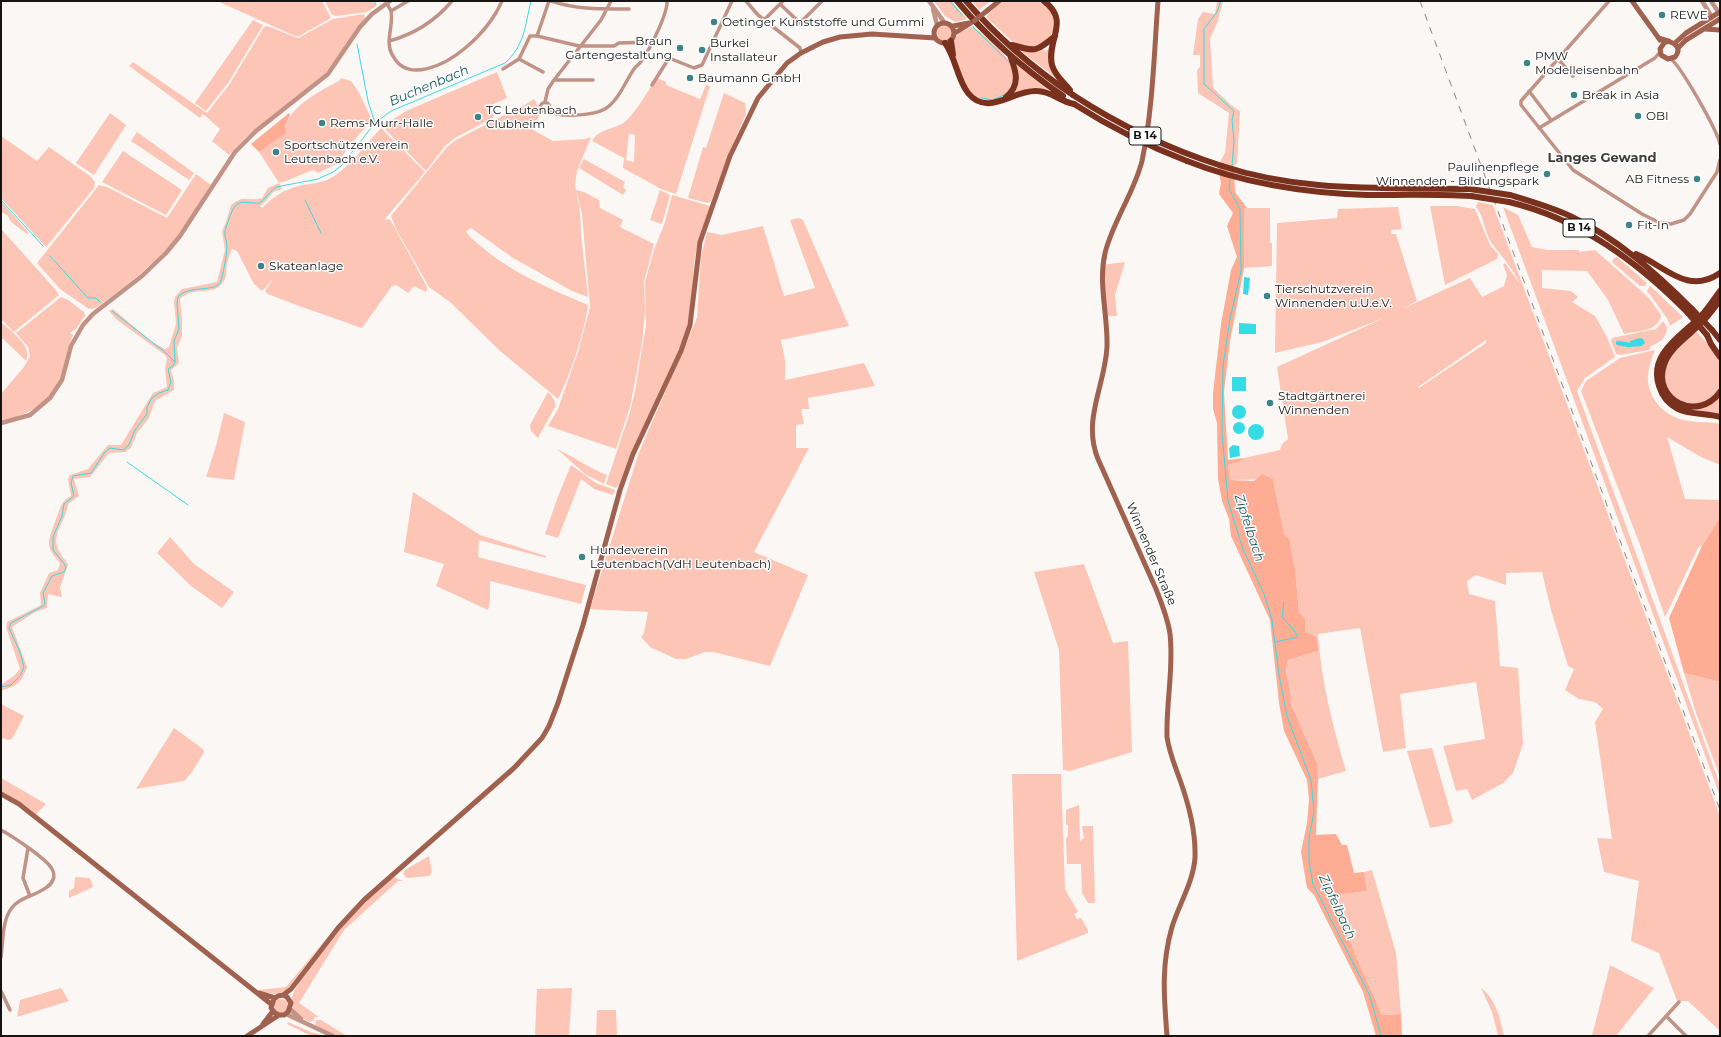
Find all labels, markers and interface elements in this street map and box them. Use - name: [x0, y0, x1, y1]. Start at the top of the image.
- place label: REWE: [1670, 8, 1708, 22]
- marker: REWE: [1657, 10, 1667, 20]
- place label: Oetinger Kunststoffe und Gummi: [722, 15, 924, 29]
- marker: Oetinger Kunststoffe und Gummi: [709, 17, 719, 27]
- place label: Braun Gartengestaltung: [565, 34, 672, 62]
- place label: Burkei Installateur: [710, 36, 778, 64]
- marker: Braun Gartengestaltung: [675, 43, 685, 53]
- marker: Burkei Installateur: [697, 45, 707, 55]
- place label: PMW Modelleisenbahn: [1535, 49, 1639, 77]
- marker: PMW Modelleisenbahn: [1522, 58, 1532, 68]
- water label: Buchenbach: [387, 62, 471, 110]
- place label: Baumann GmbH: [698, 71, 801, 85]
- marker: Baumann GmbH: [685, 73, 695, 83]
- place label: Break in Asia: [1582, 88, 1659, 102]
- marker: Break in Asia: [1569, 90, 1579, 100]
- place label: TC Leutenbach Clubheim: [486, 103, 577, 131]
- place label: OBI: [1646, 109, 1669, 123]
- marker: OBI: [1633, 111, 1643, 121]
- marker: TC Leutenbach Clubheim: [473, 112, 483, 122]
- place label: Rems-Murr-Halle: [330, 116, 433, 130]
- marker: Rems-Murr-Halle: [317, 118, 327, 128]
- road number: B 14: [1129, 127, 1161, 145]
- place label: Sportschützenverein Leutenbach e.V.: [284, 138, 409, 166]
- marker: Sportschützenverein Leutenbach e.V.: [271, 147, 281, 157]
- district label: Langes Gewand: [1548, 150, 1656, 166]
- place label: Paulinenpflege Winnenden - Bildungspark: [1376, 160, 1539, 188]
- marker: Paulinenpflege Winnenden - Bildungspark: [1542, 169, 1552, 179]
- place label: AB Fitness: [1626, 172, 1689, 186]
- marker: AB Fitness: [1692, 174, 1702, 184]
- place label: Fit-In: [1637, 218, 1669, 232]
- road number: B 14: [1563, 219, 1595, 237]
- marker: Fit-In: [1624, 220, 1634, 230]
- place label: Skateanlage: [269, 259, 343, 273]
- marker: Skateanlage: [256, 261, 266, 271]
- place label: Tierschutzverein Winnenden u.U.e.V.: [1275, 282, 1392, 310]
- marker: Tierschutzverein Winnenden u.U.e.V.: [1262, 291, 1272, 301]
- place label: Stadtgärtnerei Winnenden: [1278, 389, 1365, 417]
- marker: Stadtgärtnerei Winnenden: [1265, 398, 1275, 408]
- water label: Zipfelbach: [1231, 492, 1267, 564]
- street label: Winnender Straße: [1123, 500, 1179, 608]
- place label: Hundeverein Leutenbach(VdH Leutenbach): [590, 543, 771, 571]
- marker: Hundeverein Leutenbach(VdH Leutenbach): [577, 552, 587, 562]
- water label: Zipfelbach: [1315, 872, 1359, 942]

